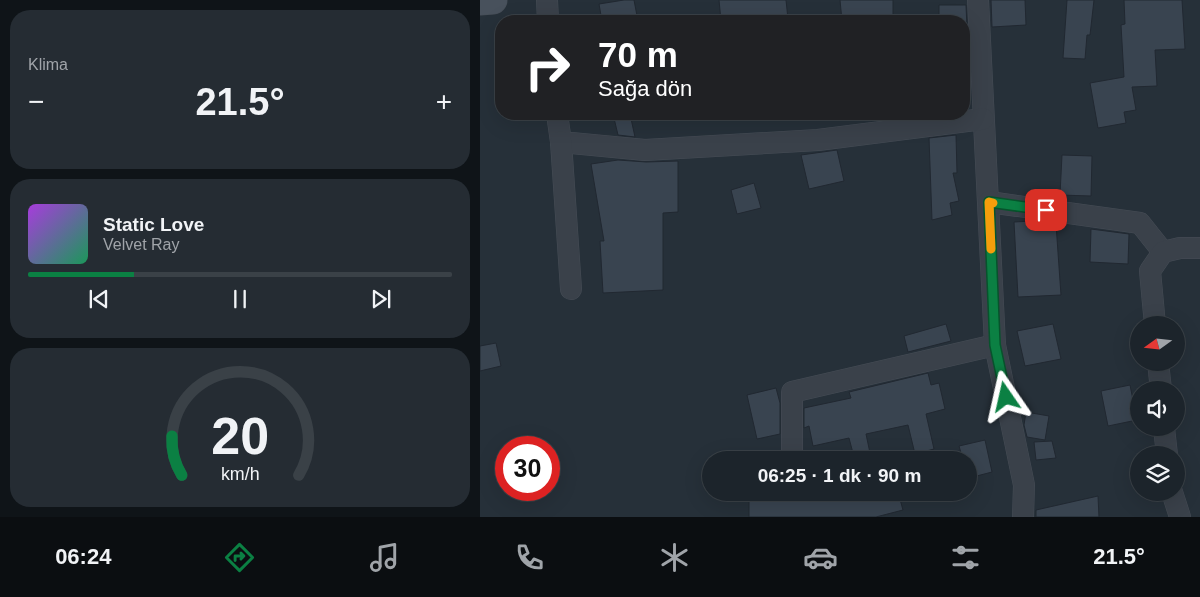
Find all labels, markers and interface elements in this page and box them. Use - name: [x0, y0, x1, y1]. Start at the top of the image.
- icon: right: [515, 35, 580, 100]
- text: 70 m: [598, 35, 678, 74]
- text: Klima: [28, 56, 68, 73]
- text: Sağa dön: [598, 76, 692, 101]
- text: 21.5°: [195, 81, 285, 123]
- text: −: [28, 86, 44, 117]
- text: +: [436, 86, 452, 117]
- pin: [1025, 189, 1067, 231]
- icon: arrive: [1032, 196, 1060, 224]
- text: Static Love: [103, 214, 204, 235]
- text: Velvet Ray: [103, 236, 179, 253]
- icon: previous: [85, 285, 113, 313]
- icon: pause: [226, 285, 254, 313]
- icon: next: [367, 285, 395, 313]
- north arrow: [1130, 316, 1185, 371]
- map controls: [1130, 316, 1185, 501]
- position arrow: [979, 370, 1031, 422]
- button: sound: [1130, 381, 1185, 436]
- text: 20: [211, 407, 269, 465]
- speed limit sign: 30: [495, 436, 560, 501]
- button: layers: [1130, 446, 1185, 501]
- text: km/h: [221, 464, 259, 484]
- text: 06:25 · 1 dk · 90 m: [758, 465, 921, 486]
- icon: directions: [222, 540, 257, 575]
- icon: music: [367, 540, 402, 575]
- icon: phone: [512, 540, 547, 575]
- icon: climate: [657, 540, 692, 575]
- icon: car: [803, 540, 838, 575]
- icon: filters: [948, 540, 983, 575]
- text: 06:24: [55, 544, 111, 569]
- text: 21.5°: [1093, 544, 1145, 569]

